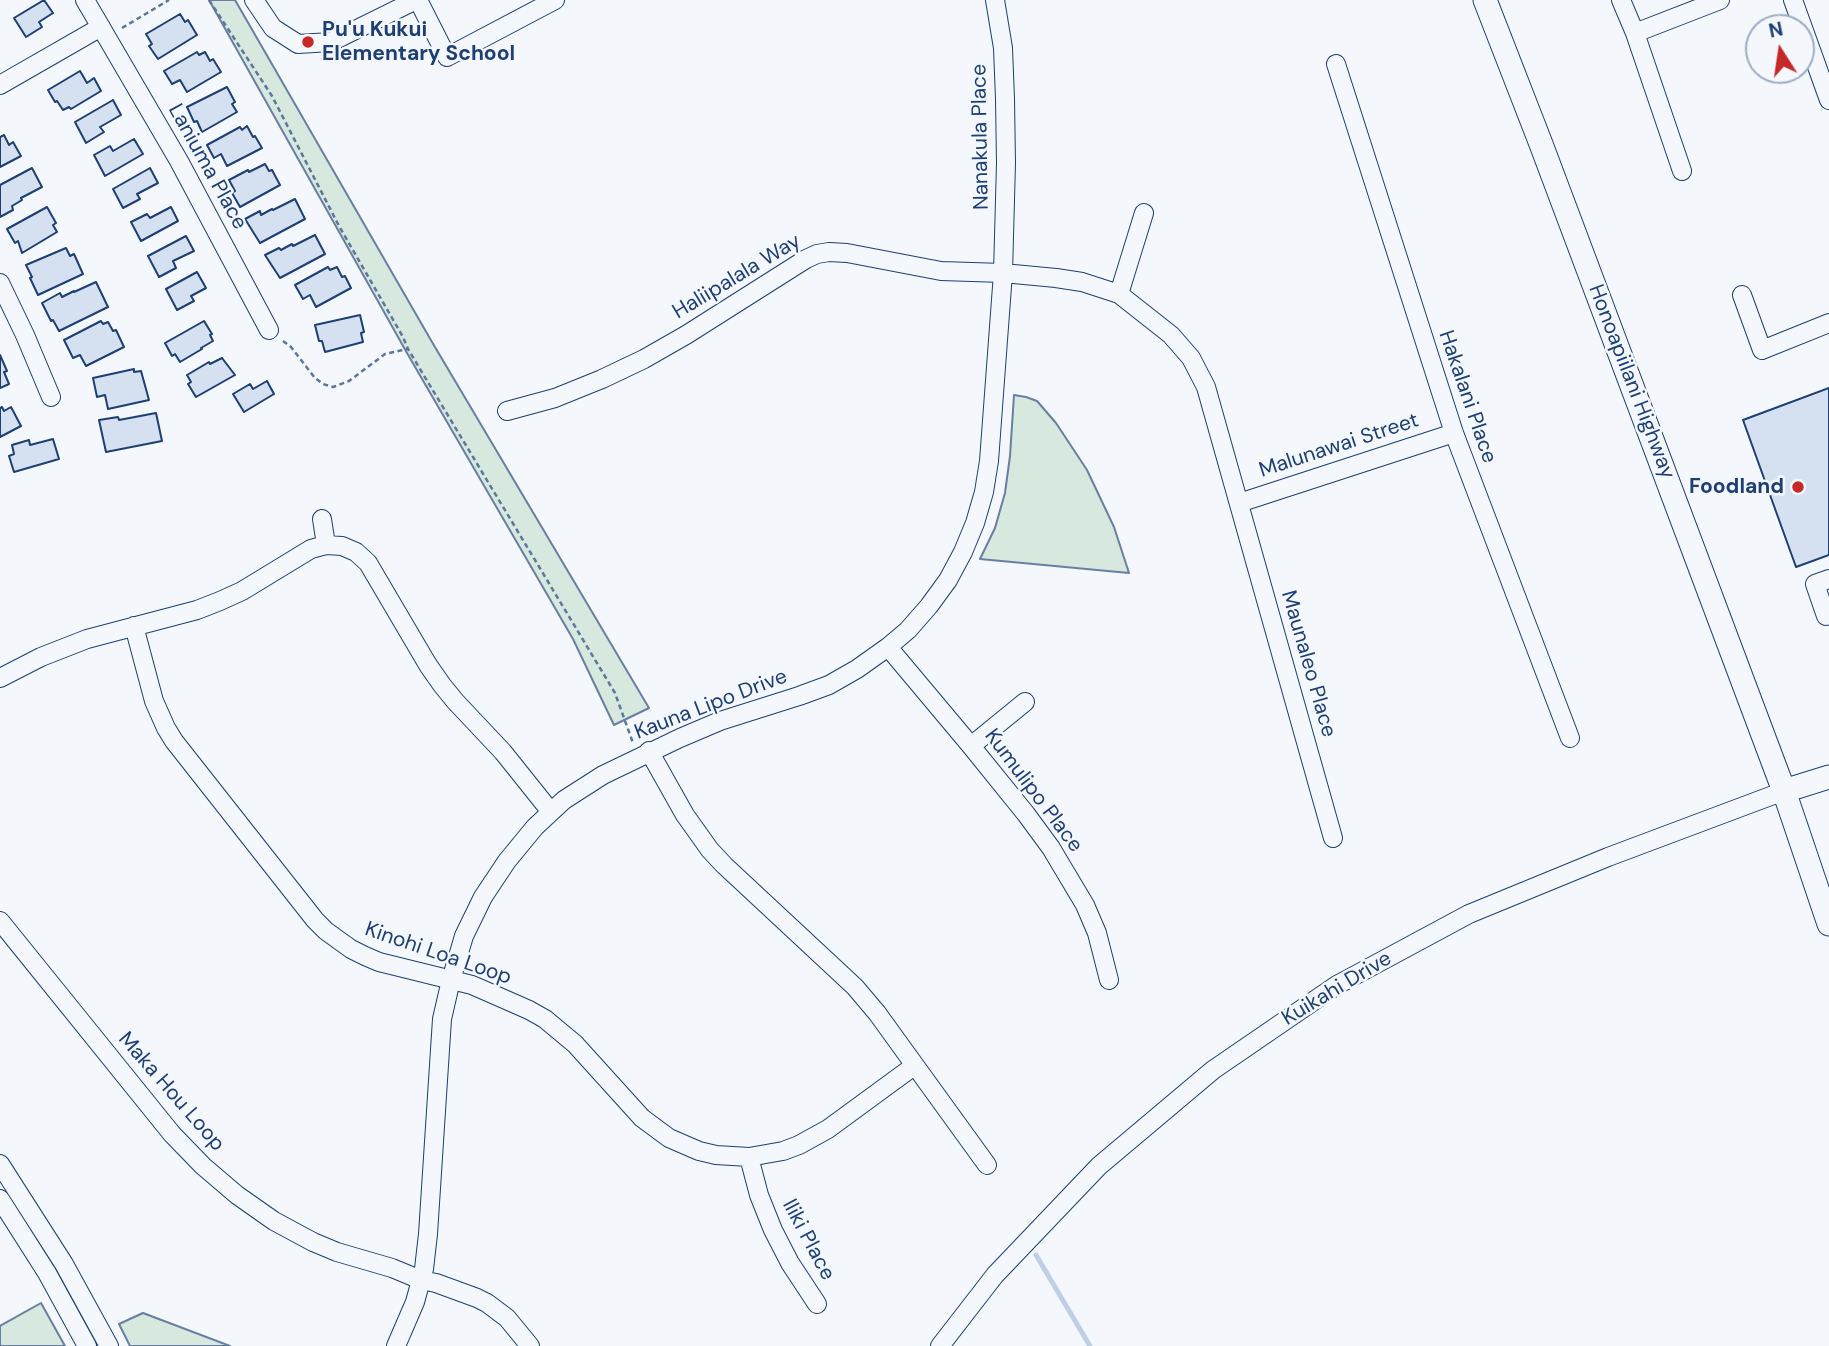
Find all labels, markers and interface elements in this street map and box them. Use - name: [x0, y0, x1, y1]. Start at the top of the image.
- north arrow: [1745, 14, 1815, 84]
- text: N: [1767, 16, 1785, 44]
- place label: Pu'u Kukui Elementary School: [322, 17, 515, 67]
- marker: Pu'u Kukui Elementary School: [300, 34, 316, 50]
- street label: Nanakula Place: [967, 64, 995, 210]
- street label: Laniuma Place: [162, 100, 252, 234]
- street label: Haliipalala Way: [668, 229, 806, 325]
- street label: Honoapiilani Highway: [1582, 281, 1680, 483]
- street label: Hakalani Place: [1433, 327, 1501, 467]
- street label: Malunawai Street: [1256, 408, 1422, 484]
- place label: Foodland: [1689, 474, 1784, 500]
- marker: Foodland: [1790, 479, 1806, 495]
- street label: Maunaleo Place: [1275, 588, 1341, 740]
- street label: Kauna Lipo Drive: [631, 664, 791, 746]
- street label: Kumulipo Place: [978, 724, 1088, 858]
- street label: Kinohi Loa Loop: [361, 917, 515, 991]
- street label: Kuikahi Drive: [1278, 946, 1396, 1032]
- street label: Maka Hou Loop: [112, 1027, 230, 1157]
- street label: Iliki Place: [776, 1195, 840, 1285]

